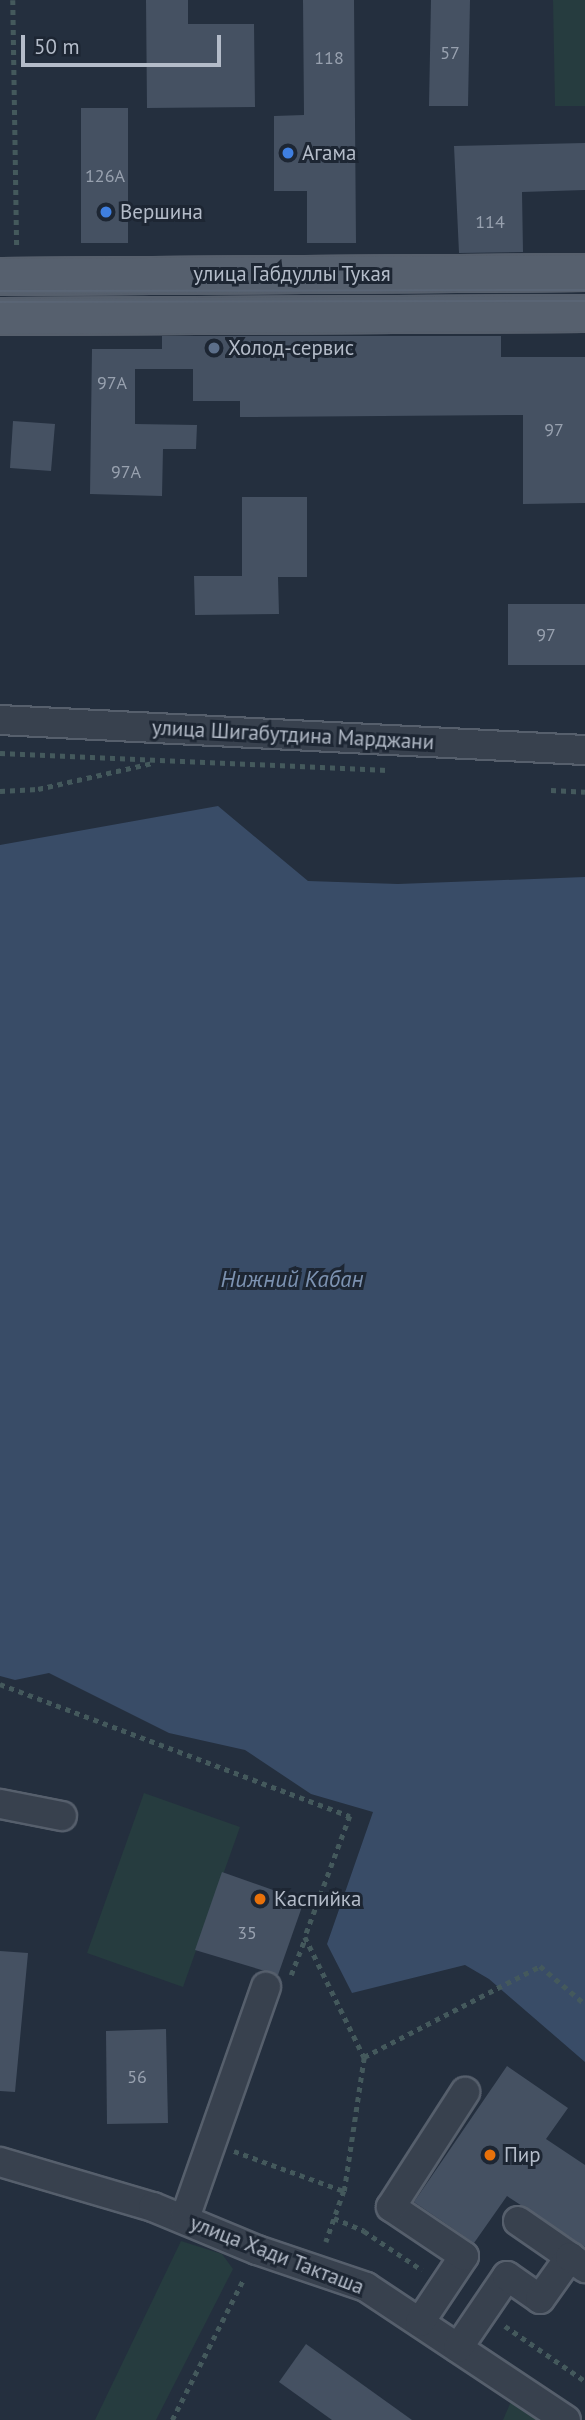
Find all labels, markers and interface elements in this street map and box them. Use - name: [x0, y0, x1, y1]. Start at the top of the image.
- scale bar: [24, 21, 224, 65]
- text: 50 m: [34, 33, 80, 60]
- house number: 57: [440, 42, 460, 64]
- house number: 118: [314, 47, 344, 69]
- place label: Агама: [302, 140, 356, 166]
- marker: Агама: [280, 145, 296, 161]
- house number: 126А: [85, 165, 125, 187]
- place label: Вершина: [120, 199, 203, 225]
- marker: Вершина: [98, 204, 114, 220]
- house number: 114: [475, 211, 505, 233]
- street label: улица Габдуллы Тукая: [193, 261, 391, 287]
- place label: Холод-сервис: [228, 335, 354, 361]
- marker: Холод-сервис: [206, 340, 222, 356]
- house number: 97А: [97, 372, 127, 394]
- house number: 97: [544, 419, 564, 441]
- house number: 97А: [111, 461, 141, 483]
- house number: 97: [536, 624, 556, 646]
- street label: улица Шигабутдина Марджани: [151, 715, 435, 755]
- water label: Нижний Кабан: [221, 1265, 363, 1293]
- place label: Каспийка: [274, 1886, 361, 1912]
- marker: Каспийка: [252, 1891, 268, 1907]
- house number: 35: [237, 1922, 257, 1944]
- house number: 56: [127, 2066, 147, 2088]
- place label: Пир: [504, 2142, 541, 2168]
- marker: Пир: [482, 2147, 498, 2163]
- street label: улица Хади Такташа: [186, 2210, 368, 2300]

